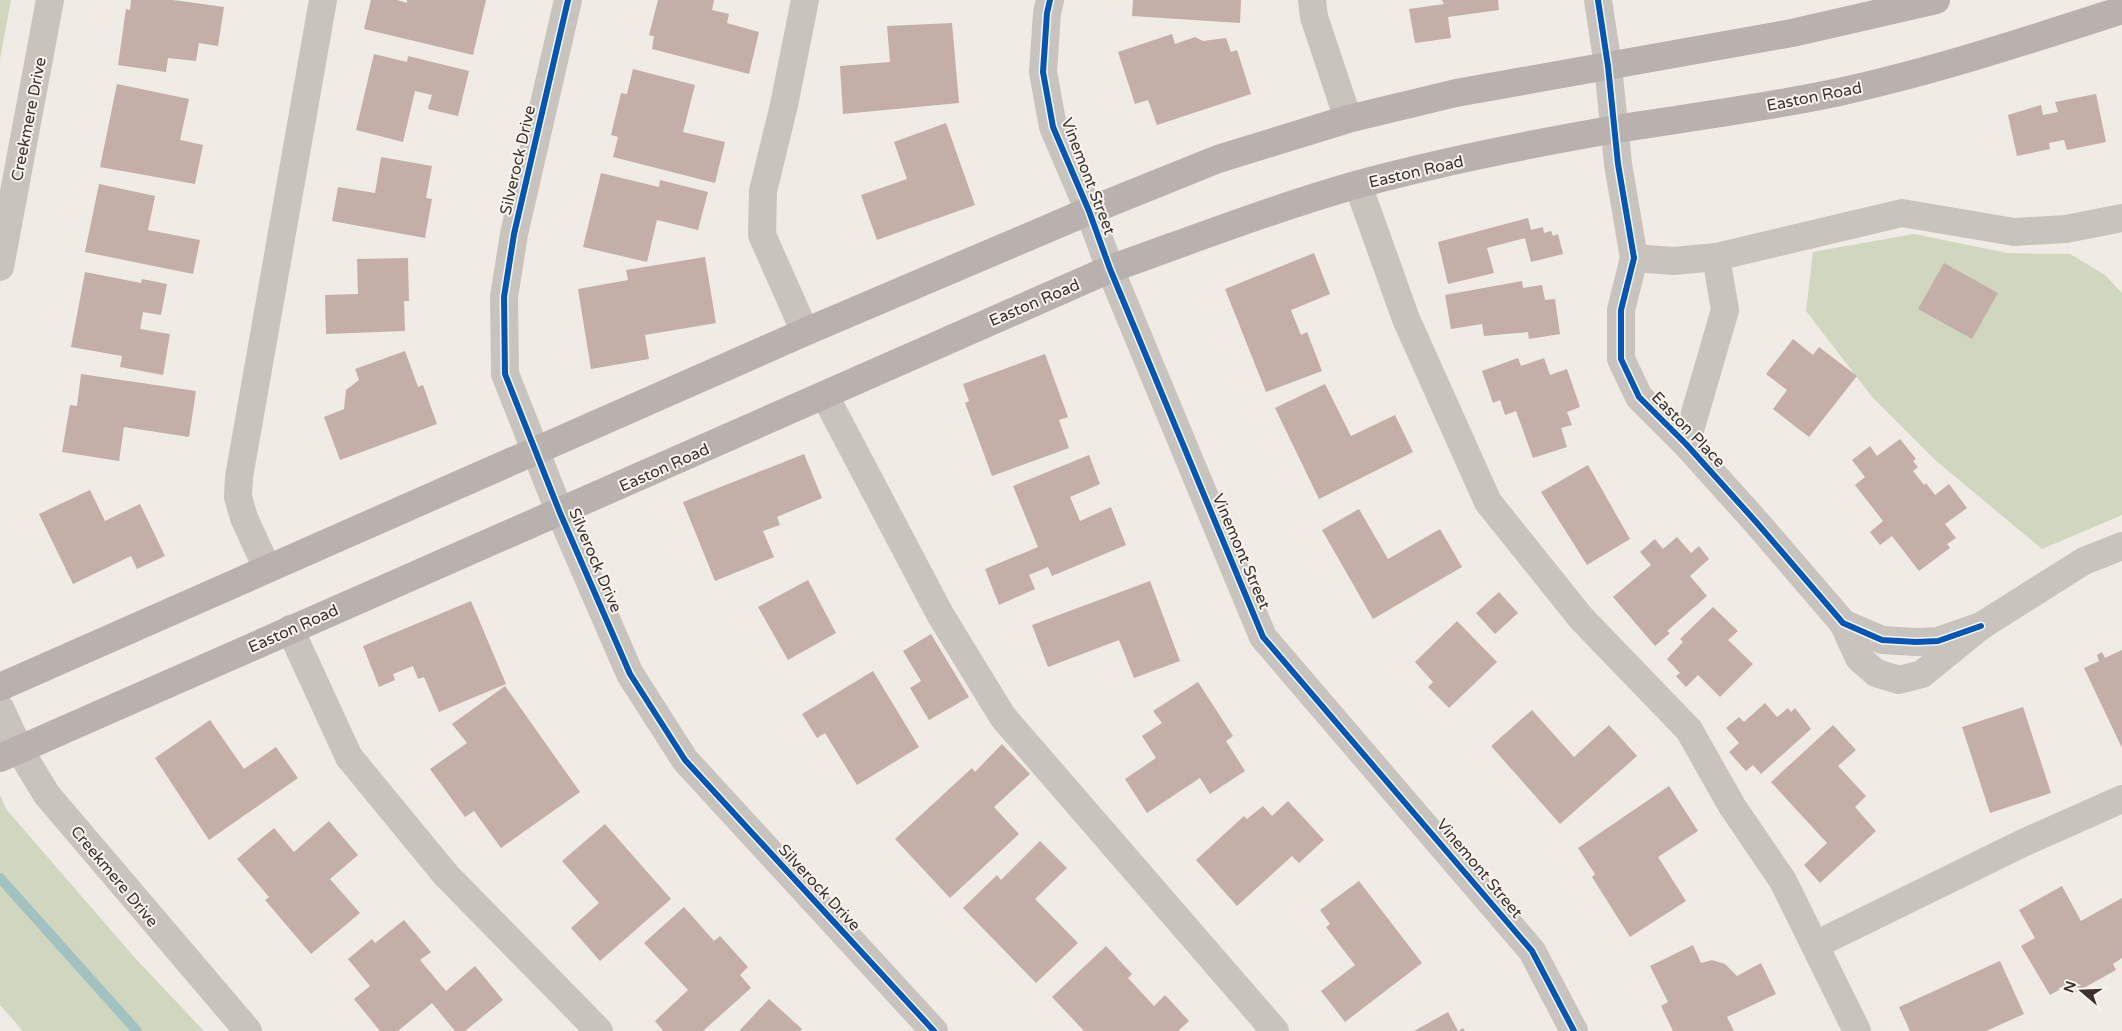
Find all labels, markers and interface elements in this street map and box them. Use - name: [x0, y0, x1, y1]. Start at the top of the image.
- street label: Creekmere Drive: [7, 55, 51, 183]
- street label: Easton Road: [1765, 78, 1863, 116]
- street label: Silverock Drive: [496, 104, 540, 217]
- street label: Vinemont Street: [1057, 115, 1120, 238]
- street label: Easton Road: [1367, 151, 1466, 193]
- street label: Easton Road: [986, 275, 1083, 331]
- street label: Easton Place: [1647, 388, 1729, 472]
- street label: Easton Road: [616, 439, 713, 497]
- street label: Vinemont Street: [1208, 491, 1274, 612]
- street label: Silverock Drive: [564, 505, 626, 616]
- street label: Easton Road: [245, 600, 342, 658]
- street label: Vinemont Street: [1432, 815, 1527, 922]
- street label: Creekmere Drive: [66, 822, 162, 931]
- street label: Silverock Drive: [774, 840, 865, 935]
- north arrow: [2057, 966, 2107, 1016]
- text: N: [2060, 979, 2080, 995]

